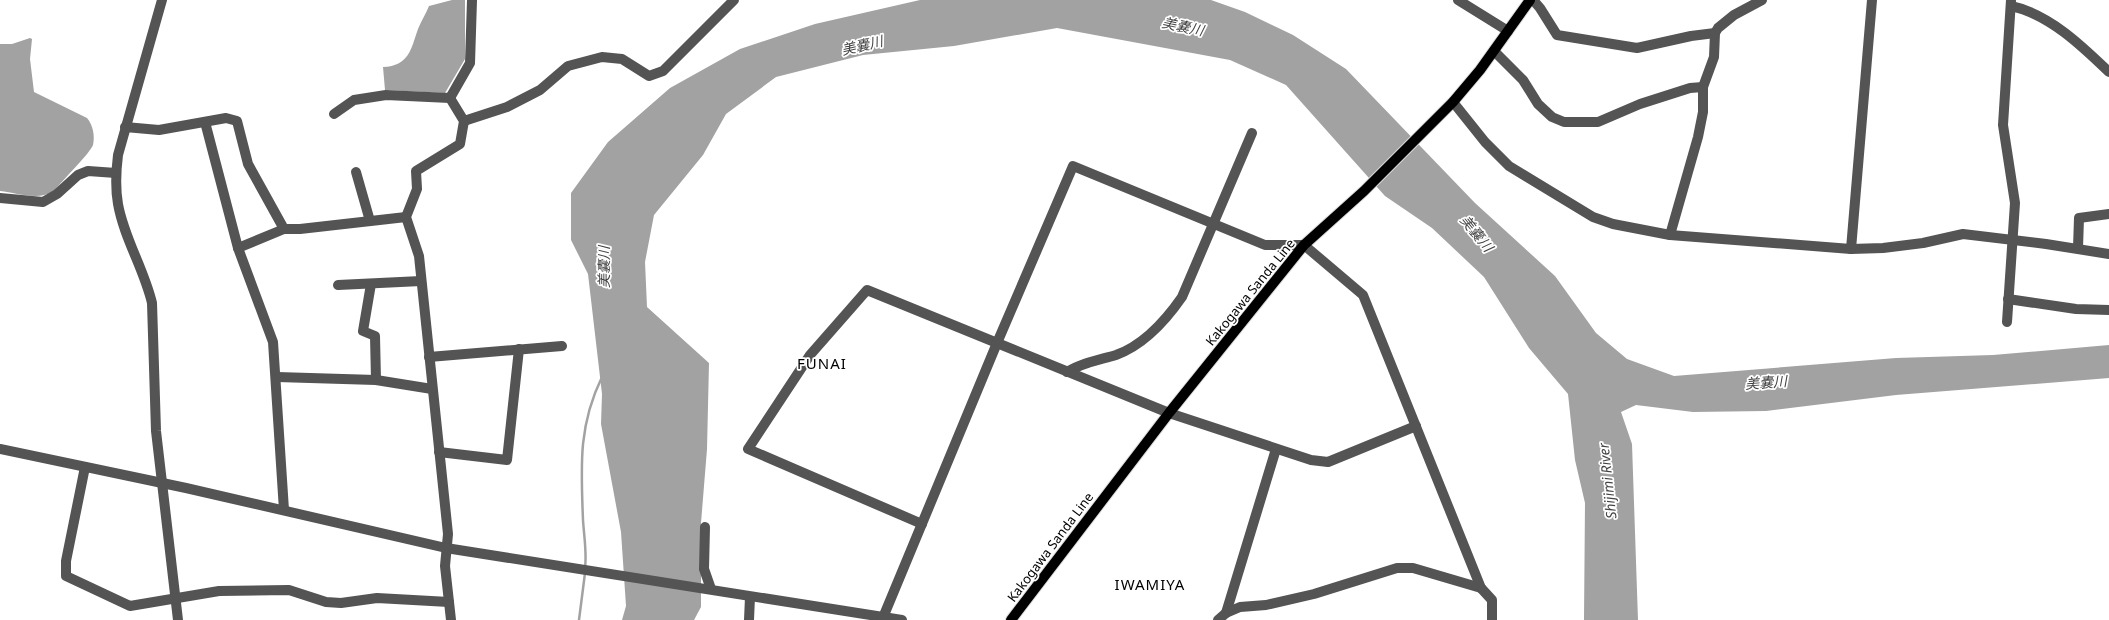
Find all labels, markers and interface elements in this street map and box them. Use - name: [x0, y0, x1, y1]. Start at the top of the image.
- water label: 美嚢川: [1160, 12, 1207, 40]
- water label: 美嚢川: [839, 31, 887, 59]
- water label: 美嚢川: [1456, 211, 1499, 257]
- street label: Kakogawa Sanda Line: [1201, 235, 1299, 349]
- water label: 美嚢川: [594, 244, 613, 288]
- district label: FUNAI: [797, 353, 847, 373]
- water label: 美嚢川: [1744, 371, 1790, 393]
- water label: Shijimi River: [1594, 442, 1620, 520]
- street label: Kakogawa Sanda Line: [1003, 488, 1097, 606]
- district label: IWAMIYA: [1115, 574, 1185, 594]

